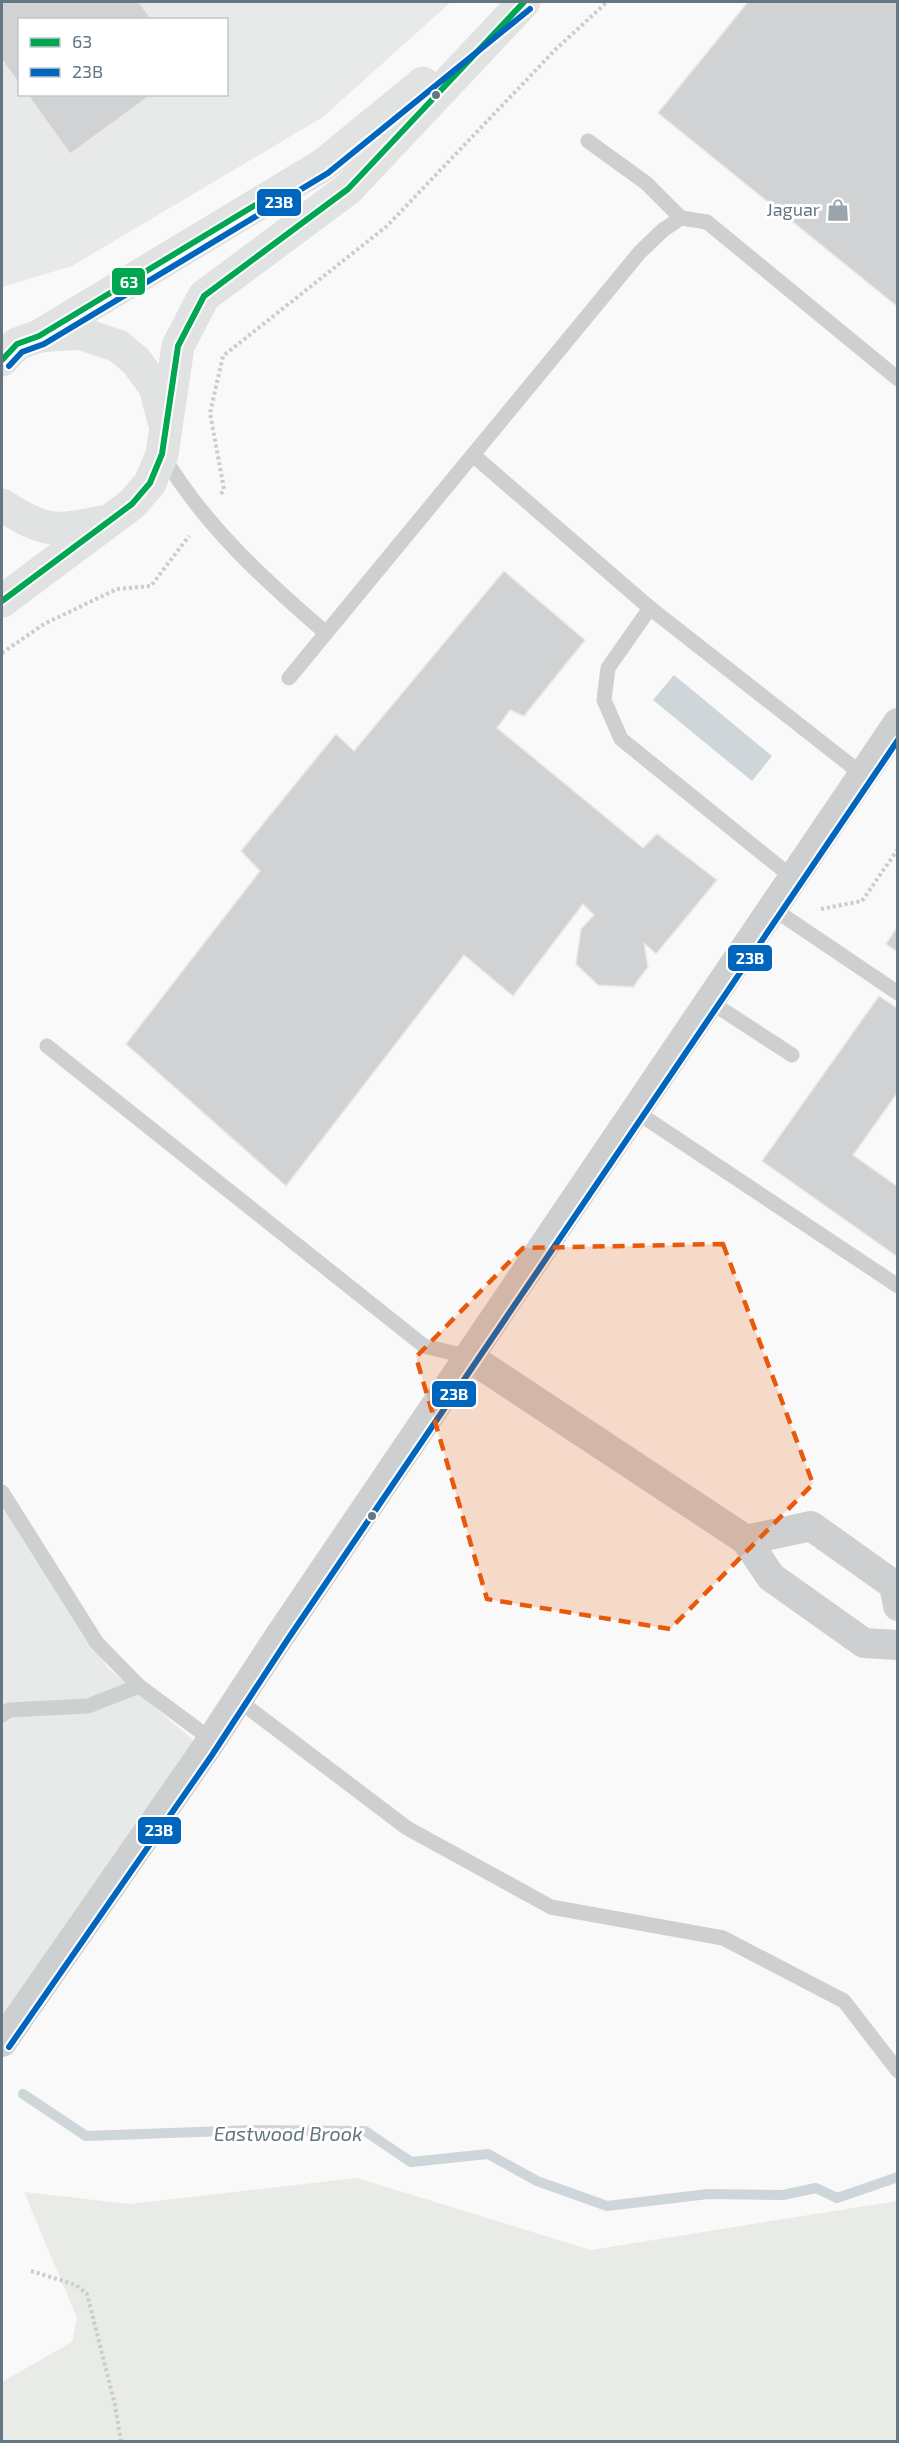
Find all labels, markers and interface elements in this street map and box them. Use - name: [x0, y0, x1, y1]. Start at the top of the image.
- legend: [18, 18, 228, 96]
- text: 63: [72, 30, 92, 52]
- text: 23B: [72, 60, 103, 82]
- unlabelled marker: [430, 89, 442, 101]
- line badge: 23B: [256, 188, 302, 217]
- text: 23B: [265, 192, 293, 211]
- shop icon: Jaguar: [825, 197, 851, 223]
- place label: Jaguar: [767, 198, 820, 220]
- line badge: 63: [111, 267, 146, 296]
- text: 63: [120, 272, 138, 291]
- line badge: 23B: [727, 944, 773, 972]
- text: 23B: [736, 948, 764, 967]
- line badge: 23B: [431, 1380, 477, 1408]
- text: 23B: [440, 1384, 468, 1403]
- unlabelled marker: [366, 1510, 378, 1522]
- line badge: 23B: [137, 1816, 182, 1845]
- text: 23B: [145, 1820, 173, 1839]
- water label: Eastwood Brook: [214, 2121, 362, 2145]

